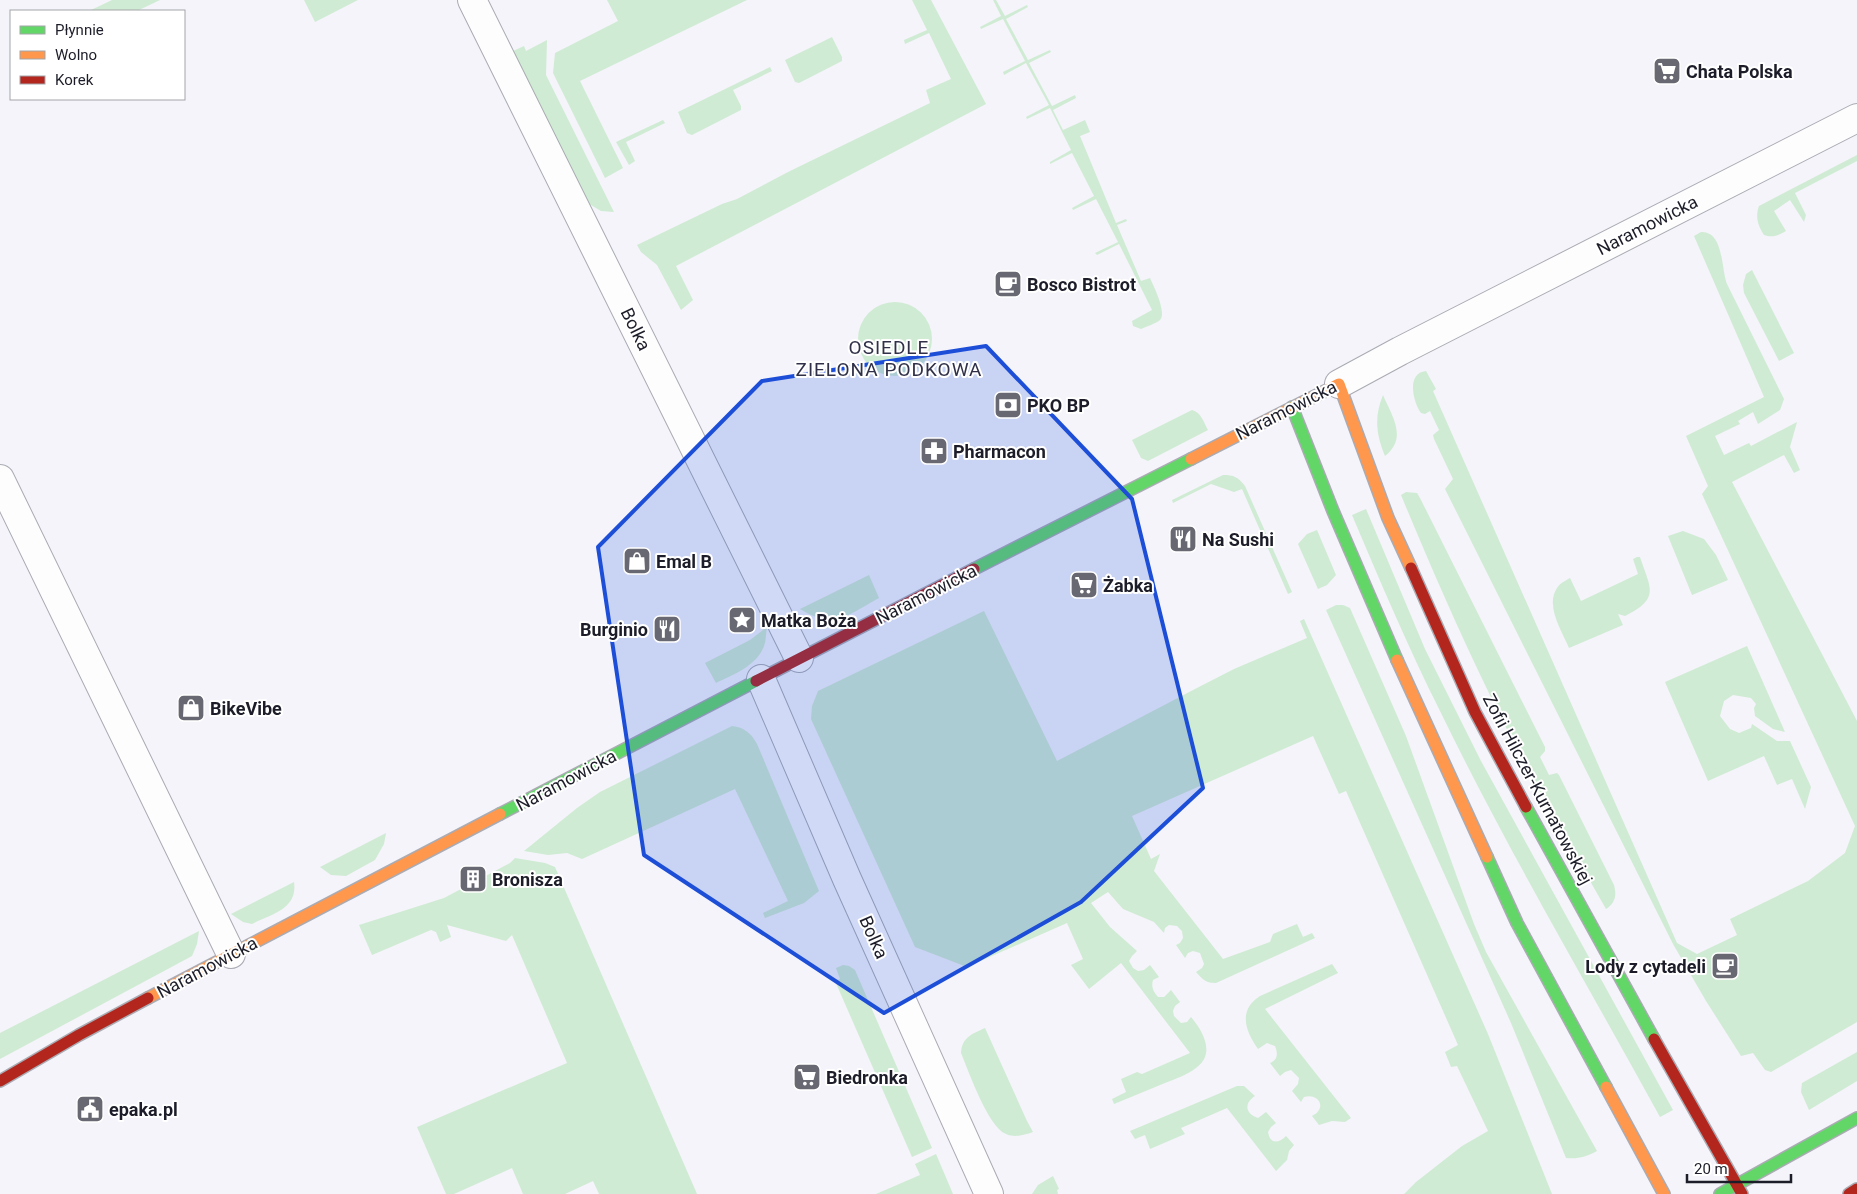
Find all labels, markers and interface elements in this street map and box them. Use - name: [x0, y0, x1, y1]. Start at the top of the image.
- legend: [10, 10, 185, 100]
- text: Płynnie: [55, 21, 104, 39]
- text: Wolno: [55, 46, 97, 64]
- supermarket icon: Chata Polska: [1652, 56, 1682, 86]
- place label: Chata Polska: [1686, 61, 1793, 82]
- text: Korek: [55, 71, 94, 89]
- street label: Naramowicka: [1593, 191, 1701, 259]
- cafe icon: Bosco Bistrot: [993, 269, 1023, 299]
- place label: Bosco Bistrot: [1027, 274, 1136, 295]
- street label: Bolka: [617, 304, 655, 354]
- district label: OSIEDLE ZIELONA PODKOWA: [796, 336, 982, 381]
- street label: Naramowicka: [1232, 376, 1340, 444]
- bank icon: PKO BP: [993, 390, 1023, 420]
- place label: PKO BP: [1027, 395, 1090, 416]
- pharmacy icon: Pharmacon: [919, 436, 949, 466]
- place label: Pharmacon: [953, 441, 1046, 462]
- restaurant icon: Na Sushi: [1168, 524, 1198, 554]
- place label: Na Sushi: [1202, 529, 1274, 550]
- shop icon: Emal B: [622, 546, 652, 576]
- place label: Emal B: [656, 551, 712, 572]
- street label: Naramowicka: [872, 560, 980, 628]
- supermarket icon: Żabka: [1069, 570, 1099, 600]
- place label: Żabka: [1103, 575, 1153, 596]
- place icon: Matka Boża: [727, 605, 757, 635]
- place label: Matka Boża: [761, 610, 857, 631]
- restaurant icon: Burginio: [652, 614, 682, 644]
- place label: Burginio: [580, 619, 648, 640]
- street label: Zofii Hilczer-Kurnatowskiej: [1479, 690, 1597, 888]
- shop icon: BikeVibe: [176, 693, 206, 723]
- place label: BikeVibe: [210, 698, 282, 719]
- street label: Naramowicka: [512, 745, 620, 815]
- building icon: Bronisza: [458, 864, 488, 894]
- place label: Bronisza: [492, 869, 563, 890]
- street label: Bolka: [855, 912, 893, 962]
- street label: Naramowicka: [153, 932, 261, 1002]
- cafe icon: Lody z cytadeli: [1710, 951, 1740, 981]
- place label: Lody z cytadeli: [1585, 956, 1706, 977]
- supermarket icon: Biedronka: [792, 1062, 822, 1092]
- place label: Biedronka: [826, 1067, 908, 1088]
- public building icon: epaka.pl: [75, 1094, 105, 1124]
- place label: epaka.pl: [109, 1099, 178, 1120]
- scale bar: [1687, 1152, 1791, 1184]
- text: 20 m: [1694, 1160, 1728, 1178]

